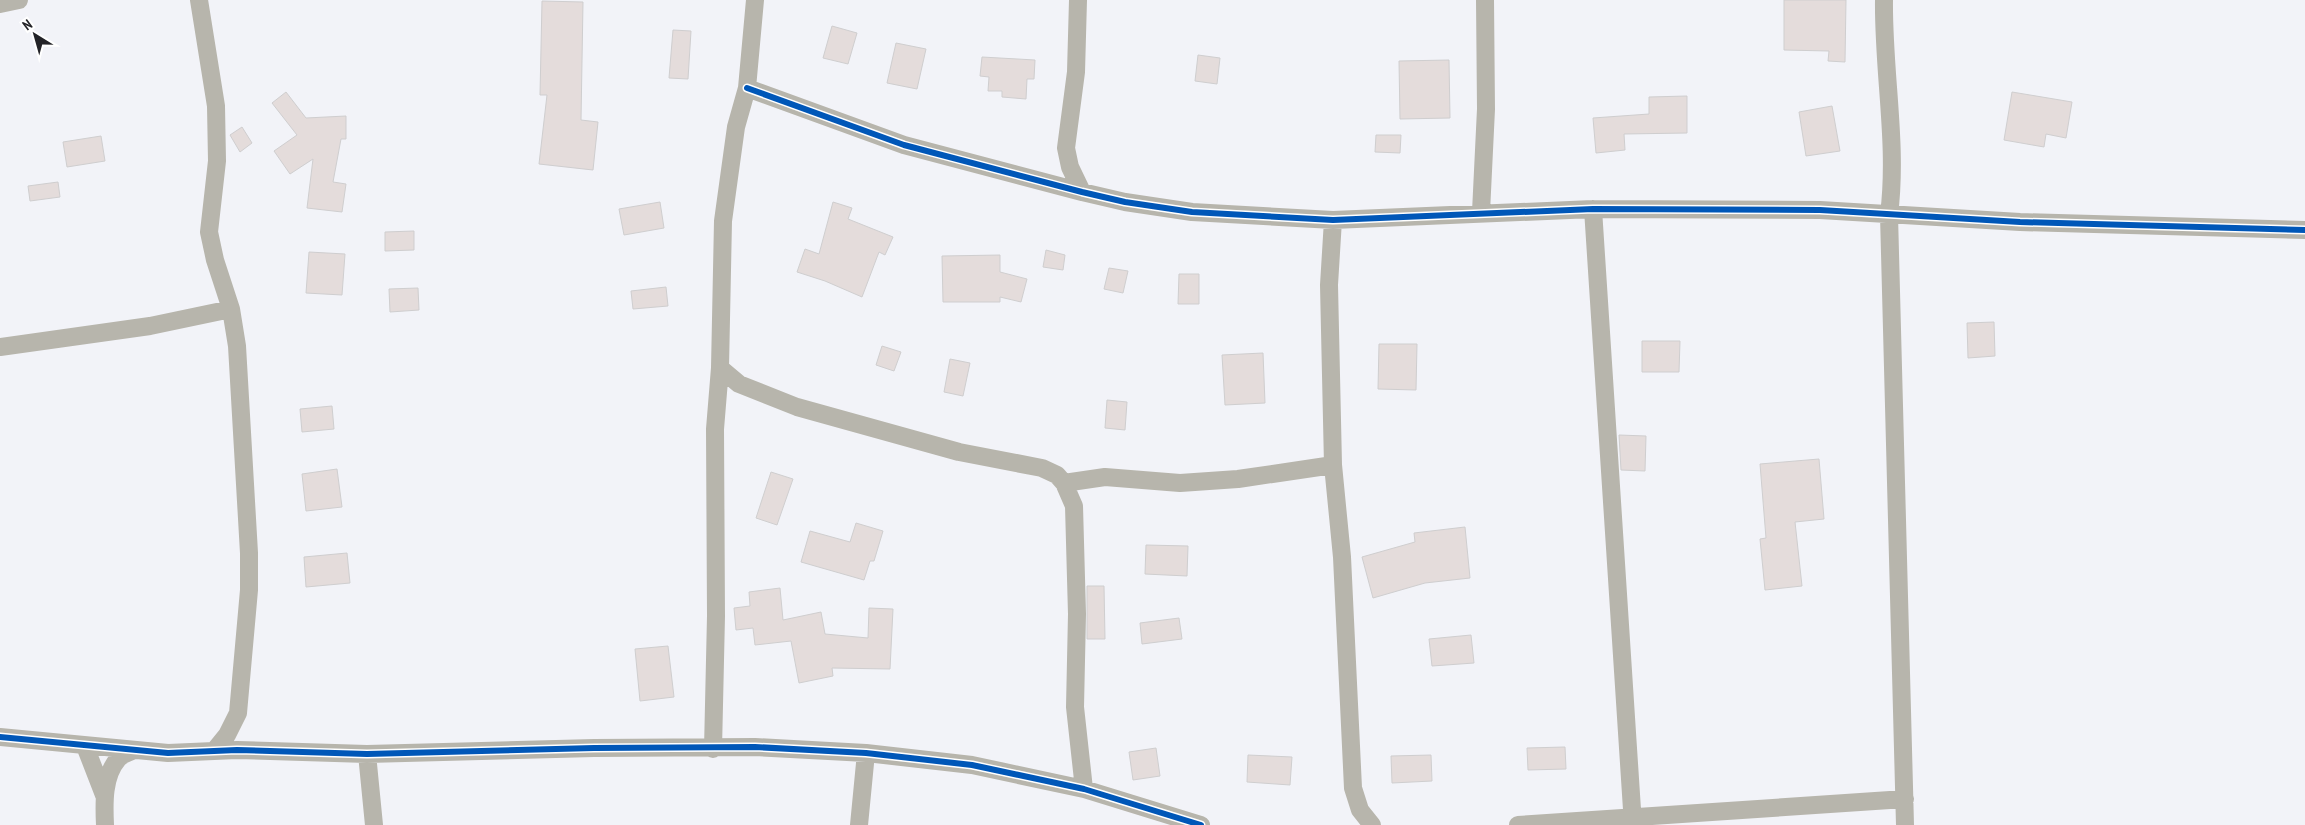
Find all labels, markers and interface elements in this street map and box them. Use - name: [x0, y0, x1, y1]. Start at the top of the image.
- north arrow: [10, 10, 60, 60]
- text: N: [19, 15, 36, 34]

